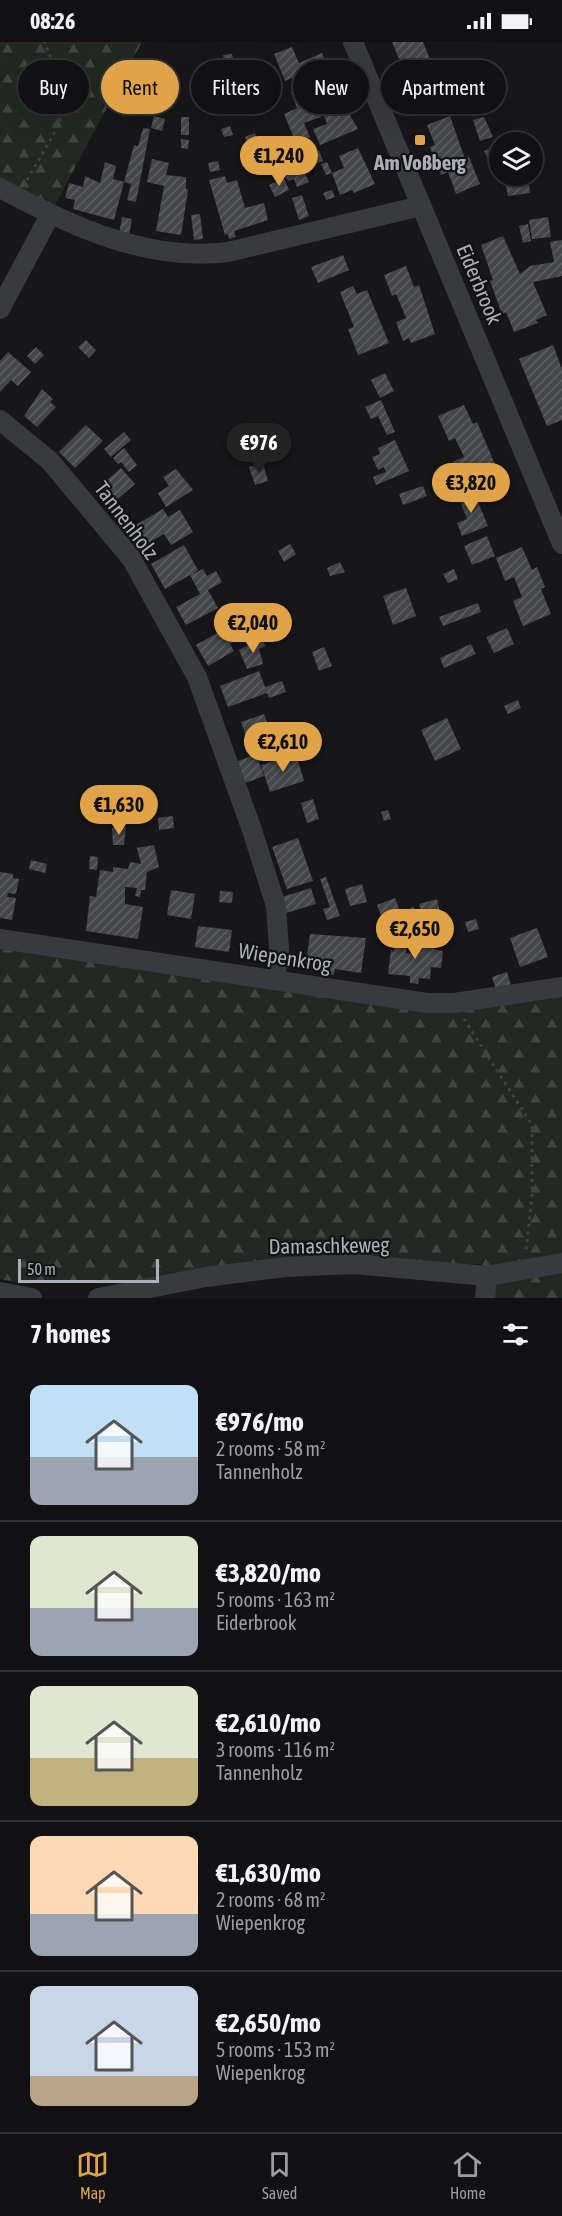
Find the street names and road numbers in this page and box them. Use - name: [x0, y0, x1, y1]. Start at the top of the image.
- street label: Eiderbrook: [452, 240, 508, 328]
- street label: Tannenholz: [90, 477, 164, 564]
- street label: Wiepenkrog: [237, 938, 333, 976]
- street label: Damaschkeweg: [268, 1232, 390, 1258]

